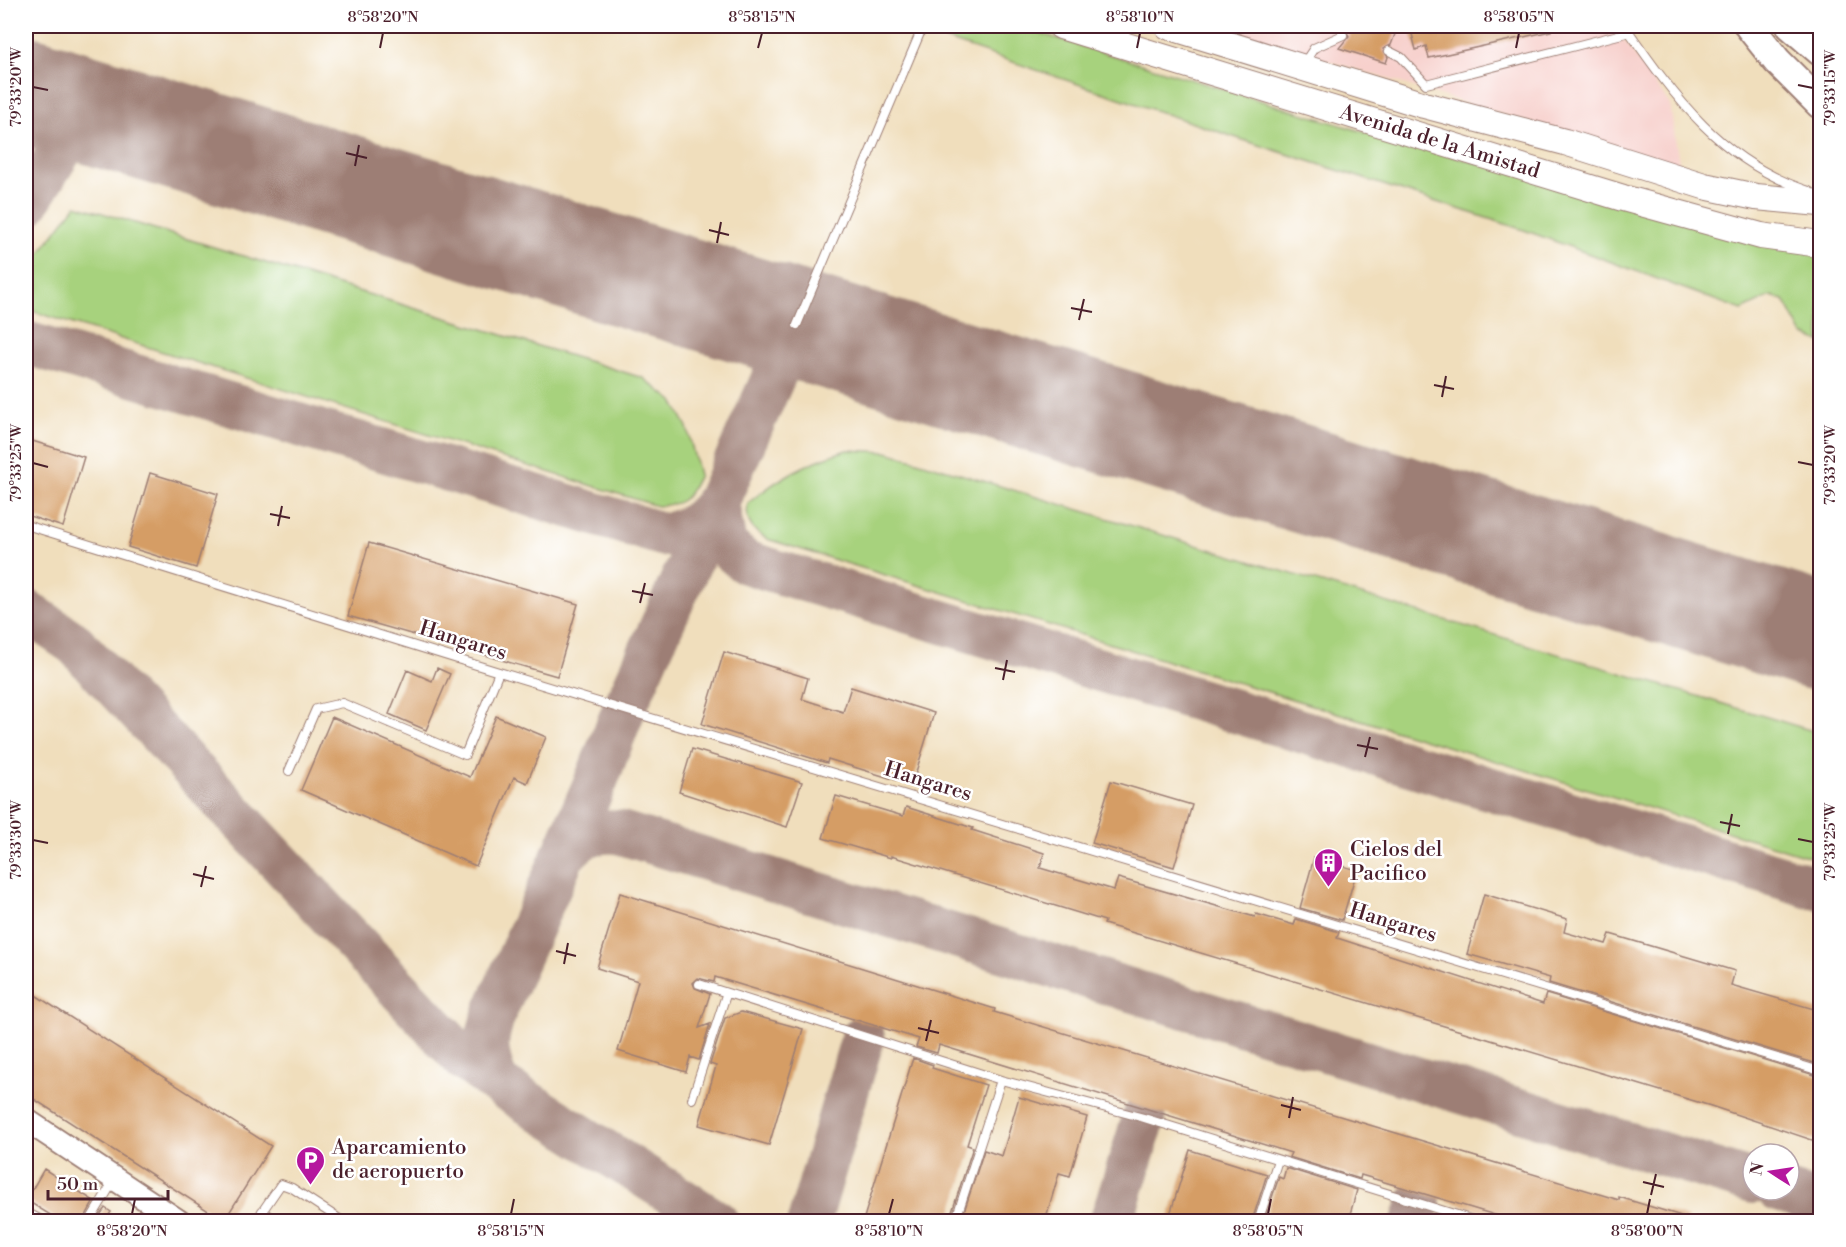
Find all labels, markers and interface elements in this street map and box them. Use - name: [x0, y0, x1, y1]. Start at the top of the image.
- text: 8°58'20"N: [347, 8, 419, 27]
- text: 8°58'15"N: [728, 8, 796, 27]
- text: 8°58'10"N: [1106, 8, 1174, 27]
- text: 8°58'05"N: [1484, 8, 1554, 27]
- text: 79°33'20"W: [7, 47, 26, 127]
- text: 79°33'15"W: [1821, 50, 1840, 126]
- street label: Avenida de la Amistad: [1335, 99, 1543, 185]
- text: 79°33'25"W: [7, 424, 26, 502]
- text: 79°33'20"W: [1821, 425, 1840, 505]
- street label: Hangares: [416, 615, 510, 667]
- street label: Hangares: [881, 756, 975, 808]
- text: 79°33'30"W: [7, 800, 26, 880]
- text: 79°33'25"W: [1821, 803, 1840, 881]
- place label: Cielos del Pacifico: [1350, 837, 1442, 887]
- building icon: Cielos del Pacifico: [1313, 846, 1345, 888]
- street label: Hangares: [1346, 897, 1440, 949]
- place label: Aparcamiento de aeropuerto: [331, 1135, 467, 1185]
- north arrow: [1741, 1142, 1801, 1202]
- parking icon: Aparcamiento de aeropuerto: [295, 1144, 327, 1186]
- text: N: [1746, 1160, 1768, 1177]
- scale bar: [48, 1163, 168, 1201]
- text: 50 m: [57, 1173, 99, 1196]
- text: 8°58'20"N: [96, 1222, 168, 1241]
- text: 8°58'15"N: [477, 1222, 545, 1241]
- text: 8°58'10"N: [855, 1222, 923, 1241]
- text: 8°58'05"N: [1233, 1222, 1303, 1241]
- text: 8°58'00"N: [1611, 1222, 1683, 1241]

